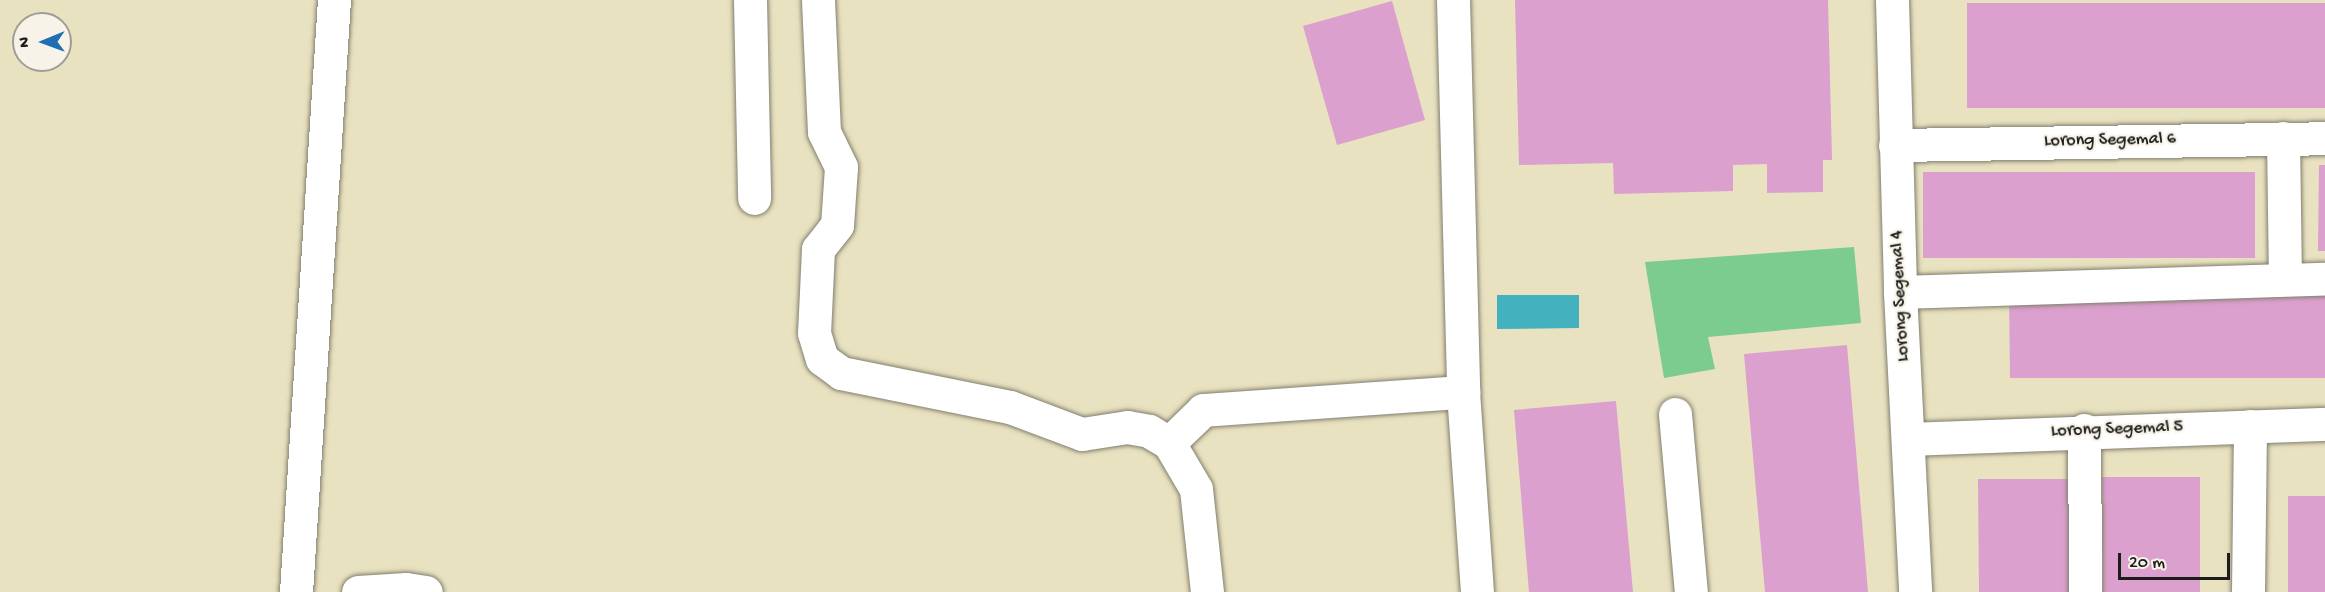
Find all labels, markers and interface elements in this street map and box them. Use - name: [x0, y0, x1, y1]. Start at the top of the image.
- north arrow: [12, 12, 72, 72]
- text: N: [16, 37, 35, 48]
- street label: Lorong Segemal 6: [2044, 129, 2176, 153]
- street label: Lorong Segemal 4: [1887, 230, 1915, 362]
- street label: Lorong Segemal 5: [2050, 417, 2184, 443]
- scale bar: [2121, 541, 2234, 579]
- text: 20 m: [2129, 553, 2165, 574]

